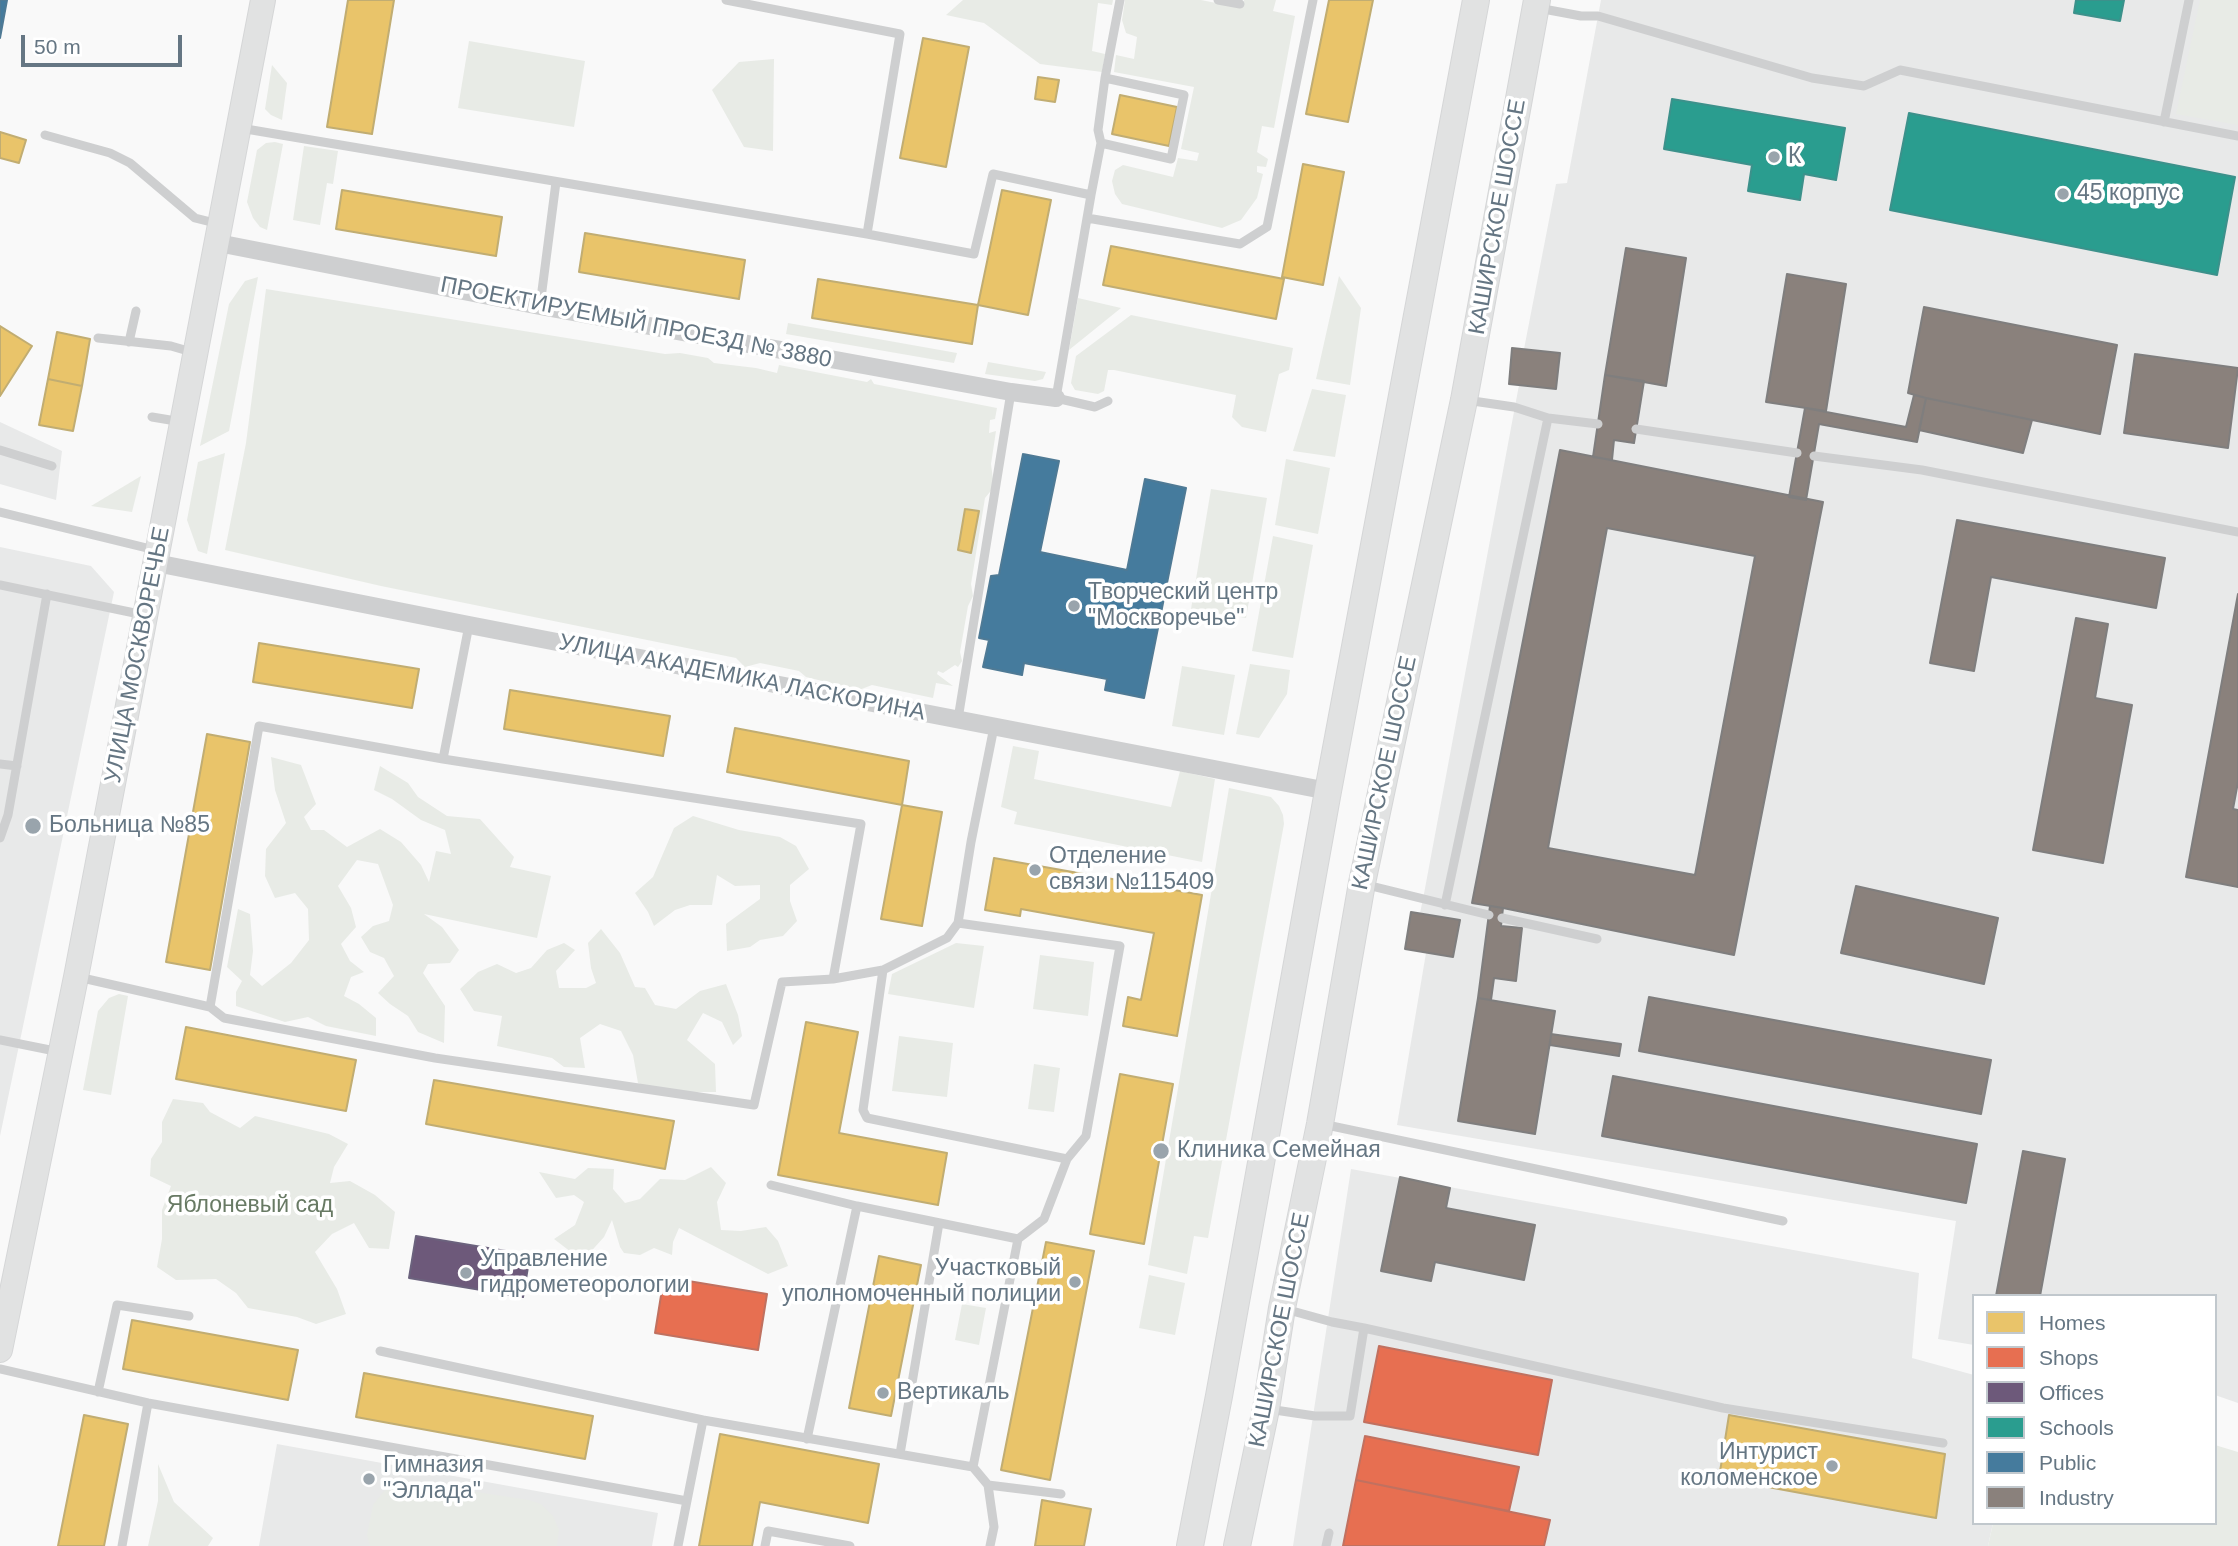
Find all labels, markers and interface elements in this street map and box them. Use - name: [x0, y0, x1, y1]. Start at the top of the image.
- scale bar: [24, 21, 186, 65]
- text: 50 m: [34, 35, 81, 58]
- street label: КАШИРСКОЕ ШОССЕ: [1464, 97, 1532, 337]
- place label: К: [1788, 143, 1801, 171]
- marker: К: [1766, 149, 1782, 165]
- place label: 45 корпус: [2077, 180, 2180, 208]
- marker: 45 корпус: [2055, 186, 2071, 202]
- street label: ПРОЕКТИРУЕМЫЙ ПРОЕЗД № 3880: [438, 271, 834, 375]
- street label: УЛИЦА МОСКВОРЕЧЬЕ: [100, 525, 176, 785]
- place label: Творческий центр "Москворечье": [1088, 579, 1278, 633]
- marker: Творческий центр "Москворечье": [1066, 598, 1082, 614]
- street label: УЛИЦА АКАДЕМИКА ЛАСКОРИНА: [557, 629, 927, 727]
- street label: КАШИРСКОЕ ШОССЕ: [1347, 654, 1423, 892]
- place label: Больница №85: [49, 812, 210, 840]
- marker: Больница №85: [23, 816, 43, 836]
- place label: Отделение связи №115409: [1049, 843, 1214, 897]
- marker: Отделение связи №115409: [1027, 862, 1043, 878]
- place label: Клиника Семейная: [1177, 1137, 1381, 1165]
- marker: Клиника Семейная: [1151, 1141, 1171, 1161]
- park label: Яблоневый сад: [167, 1192, 333, 1220]
- street label: КАШИРСКОЕ ШОССЕ: [1244, 1210, 1316, 1450]
- place label: Управление гидрометеорологии: [480, 1246, 690, 1300]
- place label: Участковый уполномоченный полиции: [782, 1255, 1061, 1309]
- marker: Управление гидрометеорологии: [458, 1265, 474, 1281]
- marker: Участковый уполномоченный полиции: [1067, 1274, 1083, 1290]
- legend: [1972, 1294, 2217, 1525]
- text: Homes: [2039, 1311, 2106, 1334]
- text: Shops: [2039, 1346, 2099, 1369]
- place label: Вертикаль: [897, 1379, 1010, 1407]
- text: Offices: [2039, 1381, 2104, 1404]
- marker: Вертикаль: [875, 1385, 891, 1401]
- text: Schools: [2039, 1416, 2114, 1439]
- place label: Интурист коломенское: [1680, 1439, 1818, 1493]
- text: Public: [2039, 1451, 2096, 1474]
- place label: Гимназия "Эллада": [383, 1452, 484, 1506]
- marker: Интурист коломенское: [1824, 1458, 1840, 1474]
- marker: Гимназия "Эллада": [361, 1471, 377, 1487]
- text: Industry: [2039, 1486, 2114, 1509]

